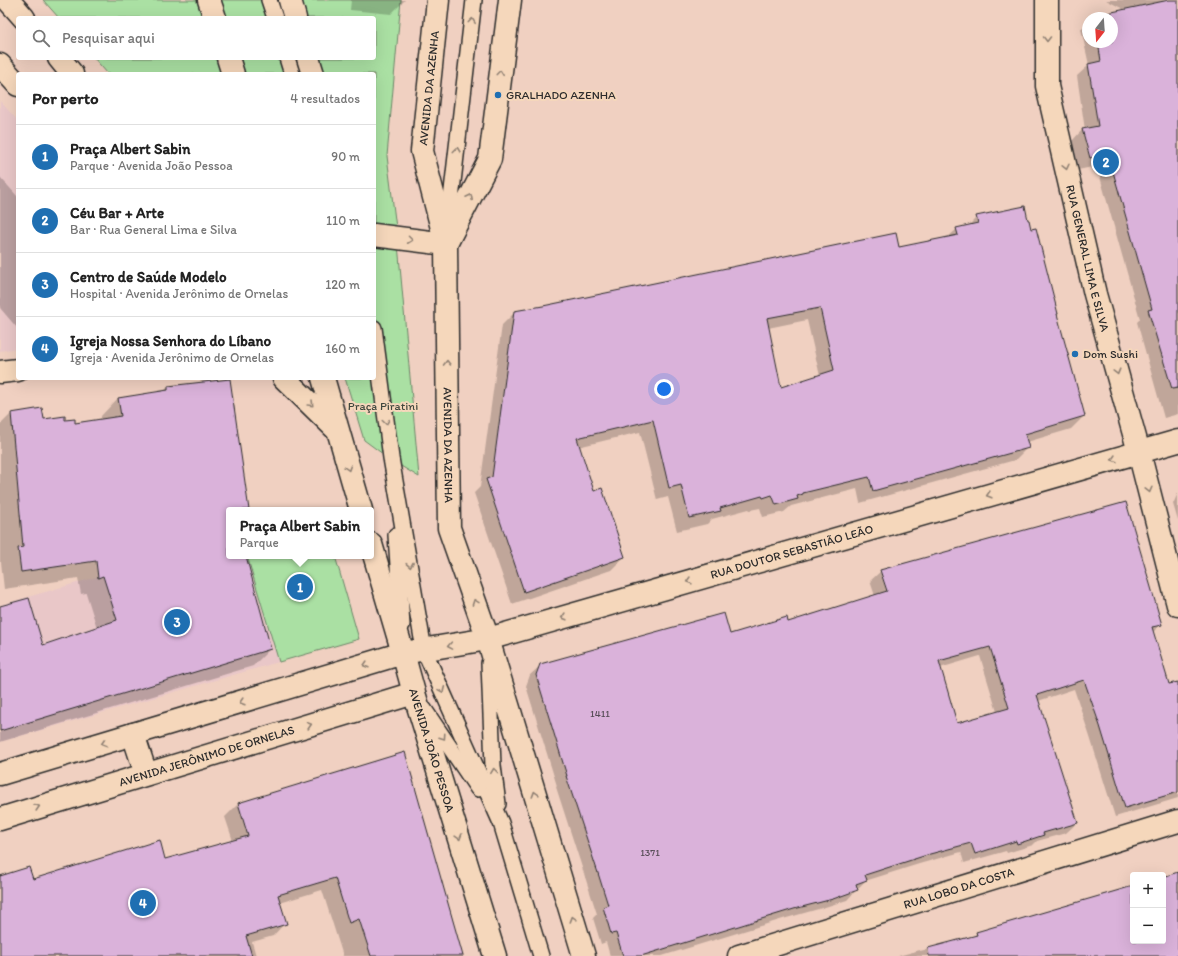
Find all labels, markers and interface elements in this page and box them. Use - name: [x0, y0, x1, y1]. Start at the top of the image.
- north arrow: [1082, 12, 1118, 48]
- search box: [16, 16, 376, 60]
- one-way arrow: [467, 18, 476, 24]
- icon: search: [30, 27, 52, 49]
- text: Pesquisar aqui: [62, 29, 155, 47]
- street label: AVENIDA DA AZENHA: [416, 30, 442, 146]
- one-way arrow: [1043, 36, 1051, 42]
- one-way arrow: [495, 70, 504, 76]
- text: Por perto: [32, 88, 99, 108]
- place label: GRALHADO AZENHA: [506, 88, 616, 102]
- marker: GRALHADO AZENHA: [493, 90, 503, 100]
- text: 4 resultados: [290, 91, 360, 106]
- text: Praça Albert Sabin: [70, 140, 190, 158]
- one-way arrow: [452, 147, 461, 153]
- pin: 2: [1093, 147, 1119, 177]
- text: 1: [42, 149, 48, 164]
- text: 90 m: [331, 149, 360, 164]
- text: Parque · Avenida João Pessoa: [70, 158, 233, 173]
- one-way arrow: [1061, 164, 1069, 170]
- street label: RUA GENERAL LIMA E SILVA: [1063, 184, 1112, 334]
- one-way arrow: [465, 194, 473, 201]
- text: Céu Bar + Arte: [70, 204, 164, 222]
- text: 2: [42, 213, 48, 228]
- text: 110 m: [326, 213, 360, 228]
- text: Bar · Rua General Lima e Silva: [70, 222, 237, 237]
- one-way arrow: [407, 235, 413, 244]
- text: Centro de Saúde Modelo: [70, 268, 227, 286]
- text: 3: [41, 277, 49, 292]
- text: 120 m: [325, 277, 360, 292]
- text: Hospital · Avenida Jerônimo de Ornelas: [70, 286, 288, 301]
- text: Igreja Nossa Senhora do Líbano: [70, 332, 271, 350]
- text: 4: [41, 341, 49, 356]
- text: 160 m: [325, 341, 360, 356]
- place label: Dom Sushi: [1083, 347, 1138, 361]
- marker: Dom Sushi: [1070, 349, 1080, 359]
- text: Igreja · Avenida Jerônimo de Ornelas: [70, 350, 274, 365]
- one-way arrow: [443, 360, 451, 366]
- one-way arrow: [1112, 368, 1121, 375]
- your location: [654, 379, 674, 399]
- street label: AVENIDA DA AZENHA: [441, 387, 456, 503]
- one-way arrow: [306, 399, 314, 407]
- park label: Praça Piratini: [348, 399, 418, 413]
- one-way arrow: [382, 419, 391, 425]
- one-way arrow: [1110, 454, 1117, 463]
- one-way arrow: [343, 464, 352, 471]
- one-way arrow: [1144, 487, 1152, 493]
- one-way arrow: [985, 490, 992, 499]
- popup: [226, 507, 374, 559]
- text: Praça Albert Sabin: [240, 517, 360, 535]
- street label: RUA DOUTOR SEBASTIÃO LEÃO: [709, 522, 875, 582]
- text: Parque: [240, 535, 279, 550]
- one-way arrow: [405, 562, 414, 568]
- pin: 1: [287, 572, 313, 602]
- one-way arrow: [685, 576, 692, 585]
- one-way arrow: [471, 599, 480, 606]
- pin: 3: [164, 607, 190, 637]
- one-way arrow: [561, 612, 568, 621]
- one-way arrow: [446, 641, 453, 649]
- one-way arrow: [363, 660, 370, 669]
- one-way arrow: [437, 686, 445, 694]
- street label: AVENIDA JOÃO PESSOA: [406, 687, 457, 814]
- one-way arrow: [238, 697, 245, 706]
- house number: 1411: [590, 707, 610, 720]
- one-way arrow: [305, 721, 312, 730]
- street label: AVENIDA JERÔNIMO DE ORNELAS: [117, 723, 296, 789]
- one-way arrow: [438, 733, 446, 740]
- one-way arrow: [100, 738, 107, 747]
- one-way arrow: [489, 768, 498, 774]
- one-way arrow: [531, 791, 540, 798]
- one-way arrow: [34, 803, 41, 812]
- one-way arrow: [454, 834, 462, 841]
- house number: 1371: [640, 846, 660, 859]
- street label: RUA LOBO DA COSTA: [902, 865, 1016, 912]
- map controls: [1130, 872, 1166, 944]
- button: +: [1130, 872, 1166, 908]
- pin: 4: [130, 888, 156, 918]
- button: −: [1130, 908, 1166, 944]
- one-way arrow: [569, 915, 578, 922]

